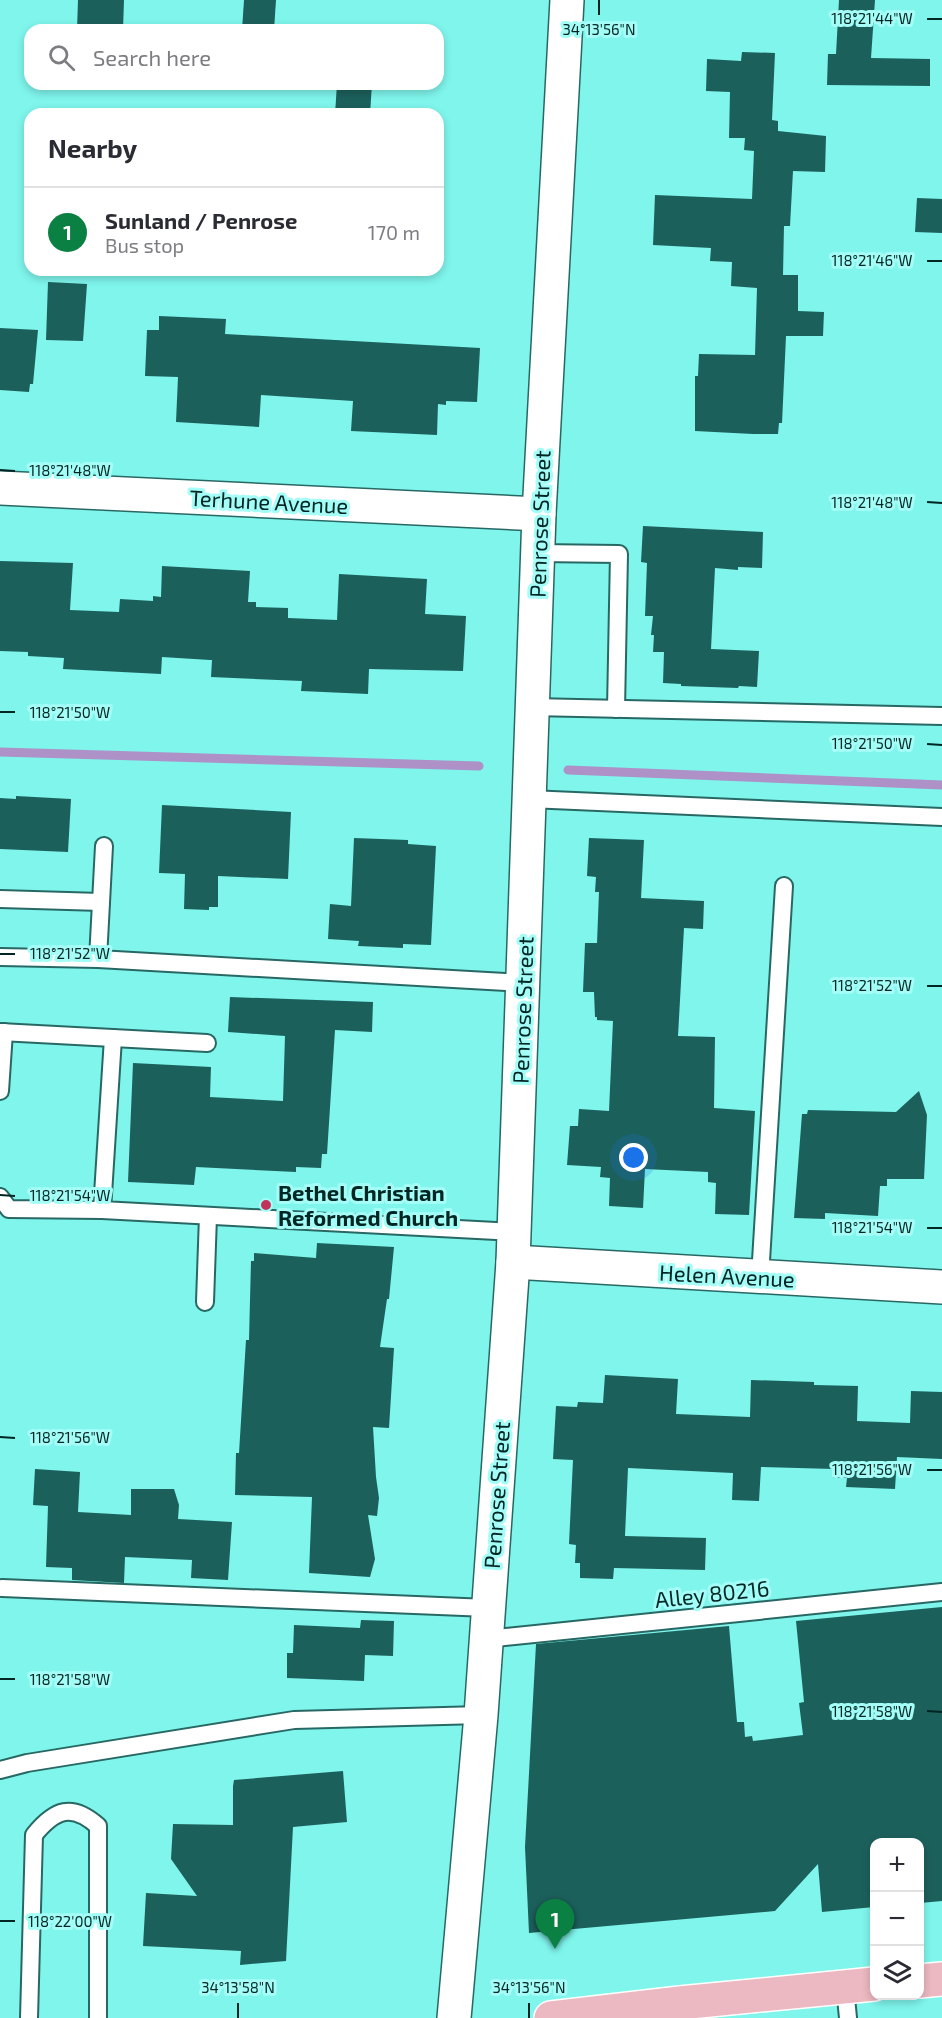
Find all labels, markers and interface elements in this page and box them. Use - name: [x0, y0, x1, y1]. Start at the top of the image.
- text: 118°21'44"W: [831, 9, 913, 27]
- text: 34°13'56"N: [563, 20, 635, 38]
- search box: [24, 24, 444, 90]
- icon: search: [45, 41, 78, 74]
- text: Search here: [93, 44, 211, 70]
- text: Nearby: [48, 132, 137, 163]
- text: Sunland / Penrose: [105, 207, 297, 233]
- text: 1: [63, 220, 72, 244]
- text: 170 m: [368, 220, 420, 244]
- text: Bus stop: [105, 233, 184, 257]
- text: 118°21'46"W: [831, 251, 913, 269]
- street label: Penrose Street: [523, 450, 555, 598]
- text: 118°21'48"W: [29, 461, 111, 479]
- street label: Terhune Avenue: [189, 484, 349, 518]
- text: 118°21'48"W: [831, 493, 913, 511]
- text: 118°21'50"W: [30, 703, 110, 721]
- text: 118°21'50"W: [832, 734, 912, 752]
- street label: Penrose Street: [506, 936, 538, 1084]
- text: 118°21'52"W: [30, 944, 110, 962]
- text: 118°21'52"W: [832, 976, 912, 994]
- your location: [619, 1143, 648, 1172]
- place label: Bethel Christian Reformed Church: [278, 1179, 458, 1230]
- text: 118°21'54"W: [30, 1186, 110, 1204]
- marker: Bethel Christian Reformed Church: [259, 1198, 273, 1212]
- text: 118°21'54"W: [832, 1218, 912, 1236]
- street label: Helen Avenue: [659, 1258, 795, 1292]
- street label: Penrose Street: [478, 1421, 514, 1569]
- text: 118°21'56"W: [30, 1428, 110, 1446]
- text: 118°21'56"W: [832, 1460, 912, 1478]
- street label: Alley 80216: [654, 1574, 770, 1612]
- text: 118°21'58"W: [30, 1670, 110, 1688]
- text: 118°21'58"W: [832, 1702, 912, 1720]
- map controls: [870, 1838, 924, 2000]
- button: +: [870, 1838, 924, 1892]
- button: −: [870, 1892, 924, 1946]
- pin: 1: [536, 1900, 574, 1949]
- text: 118°22'00"W: [28, 1912, 112, 1930]
- button: layers: [870, 1946, 924, 2000]
- text: 34°13'58"N: [201, 1978, 275, 1996]
- text: 34°13'56"N: [493, 1978, 565, 1996]

